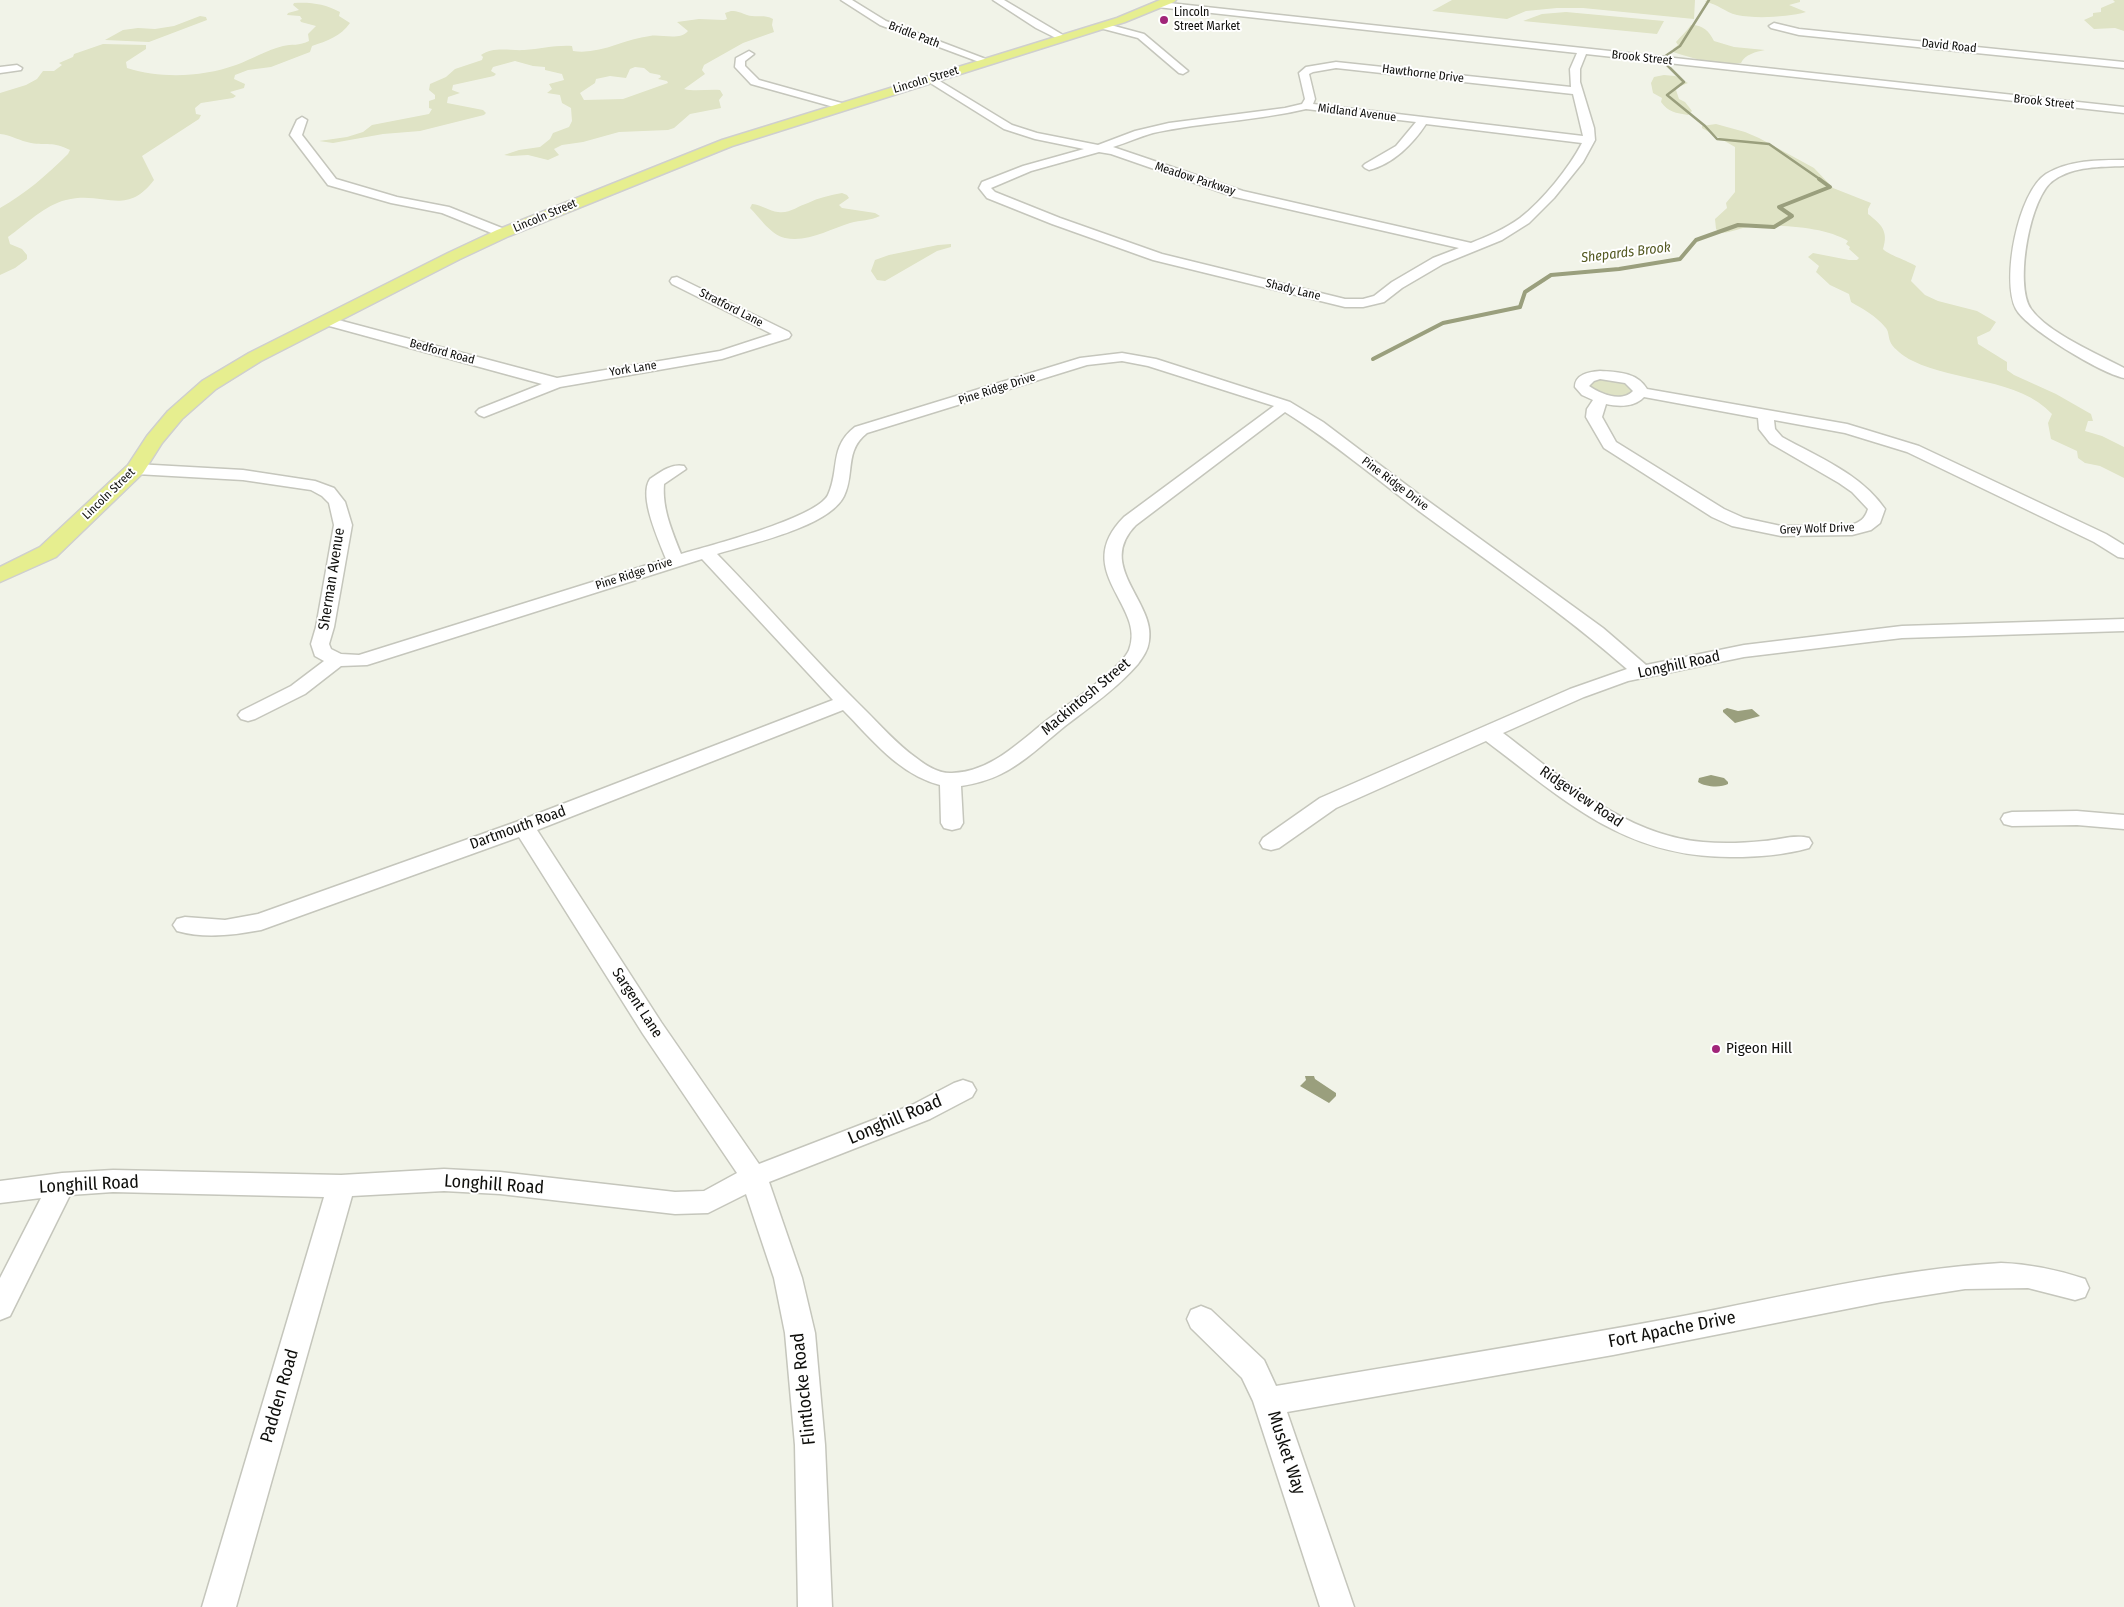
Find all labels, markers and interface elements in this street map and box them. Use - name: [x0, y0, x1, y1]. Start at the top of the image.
- place label: Lincoln Street Market: [1174, 6, 1240, 34]
- marker: Lincoln Street Market: [1158, 14, 1170, 26]
- street label: Bridle Path: [886, 19, 942, 51]
- street label: David Road: [1921, 36, 1977, 56]
- street label: Brook Street: [1611, 48, 1673, 68]
- street label: Hawthorne Drive: [1381, 62, 1465, 86]
- street label: Lincoln Street: [892, 63, 960, 97]
- street label: Brook Street: [2013, 92, 2075, 112]
- street label: Midland Avenue: [1317, 101, 1397, 125]
- street label: Meadow Parkway: [1153, 159, 1237, 199]
- street label: Lincoln Street: [511, 196, 579, 236]
- water label: Shepards Brook: [1580, 239, 1672, 267]
- street label: Shady Lane: [1264, 276, 1322, 304]
- street label: Stratford Lane: [697, 286, 765, 330]
- street label: Bedford Road: [408, 336, 476, 368]
- street label: York Lane: [608, 358, 658, 380]
- street label: Pine Ridge Drive: [957, 370, 1037, 408]
- street label: Pine Ridge Drive: [1359, 454, 1431, 514]
- street label: Lincoln Street: [80, 465, 138, 523]
- street label: Grey Wolf Drive: [1779, 520, 1855, 538]
- street label: Sherman Avenue: [315, 527, 349, 631]
- street label: Pine Ridge Drive: [594, 555, 674, 593]
- street label: Longhill Road: [1636, 648, 1722, 682]
- street label: Mackintosh Street: [1038, 655, 1134, 739]
- street label: Ridgeview Road: [1536, 763, 1626, 831]
- street label: Dartmouth Road: [468, 802, 568, 854]
- street label: Sargent Lane: [608, 965, 666, 1041]
- place label: Pigeon Hill: [1726, 1040, 1792, 1058]
- marker: Pigeon Hill: [1710, 1043, 1722, 1055]
- street label: Longhill Road: [845, 1091, 945, 1149]
- street label: Longhill Road: [443, 1171, 545, 1199]
- street label: Longhill Road: [38, 1172, 140, 1198]
- street label: Fort Apache Drive: [1607, 1307, 1737, 1353]
- street label: Flintlocke Road: [787, 1332, 821, 1446]
- street label: Padden Road: [256, 1347, 304, 1445]
- street label: Musket Way: [1262, 1408, 1310, 1498]

